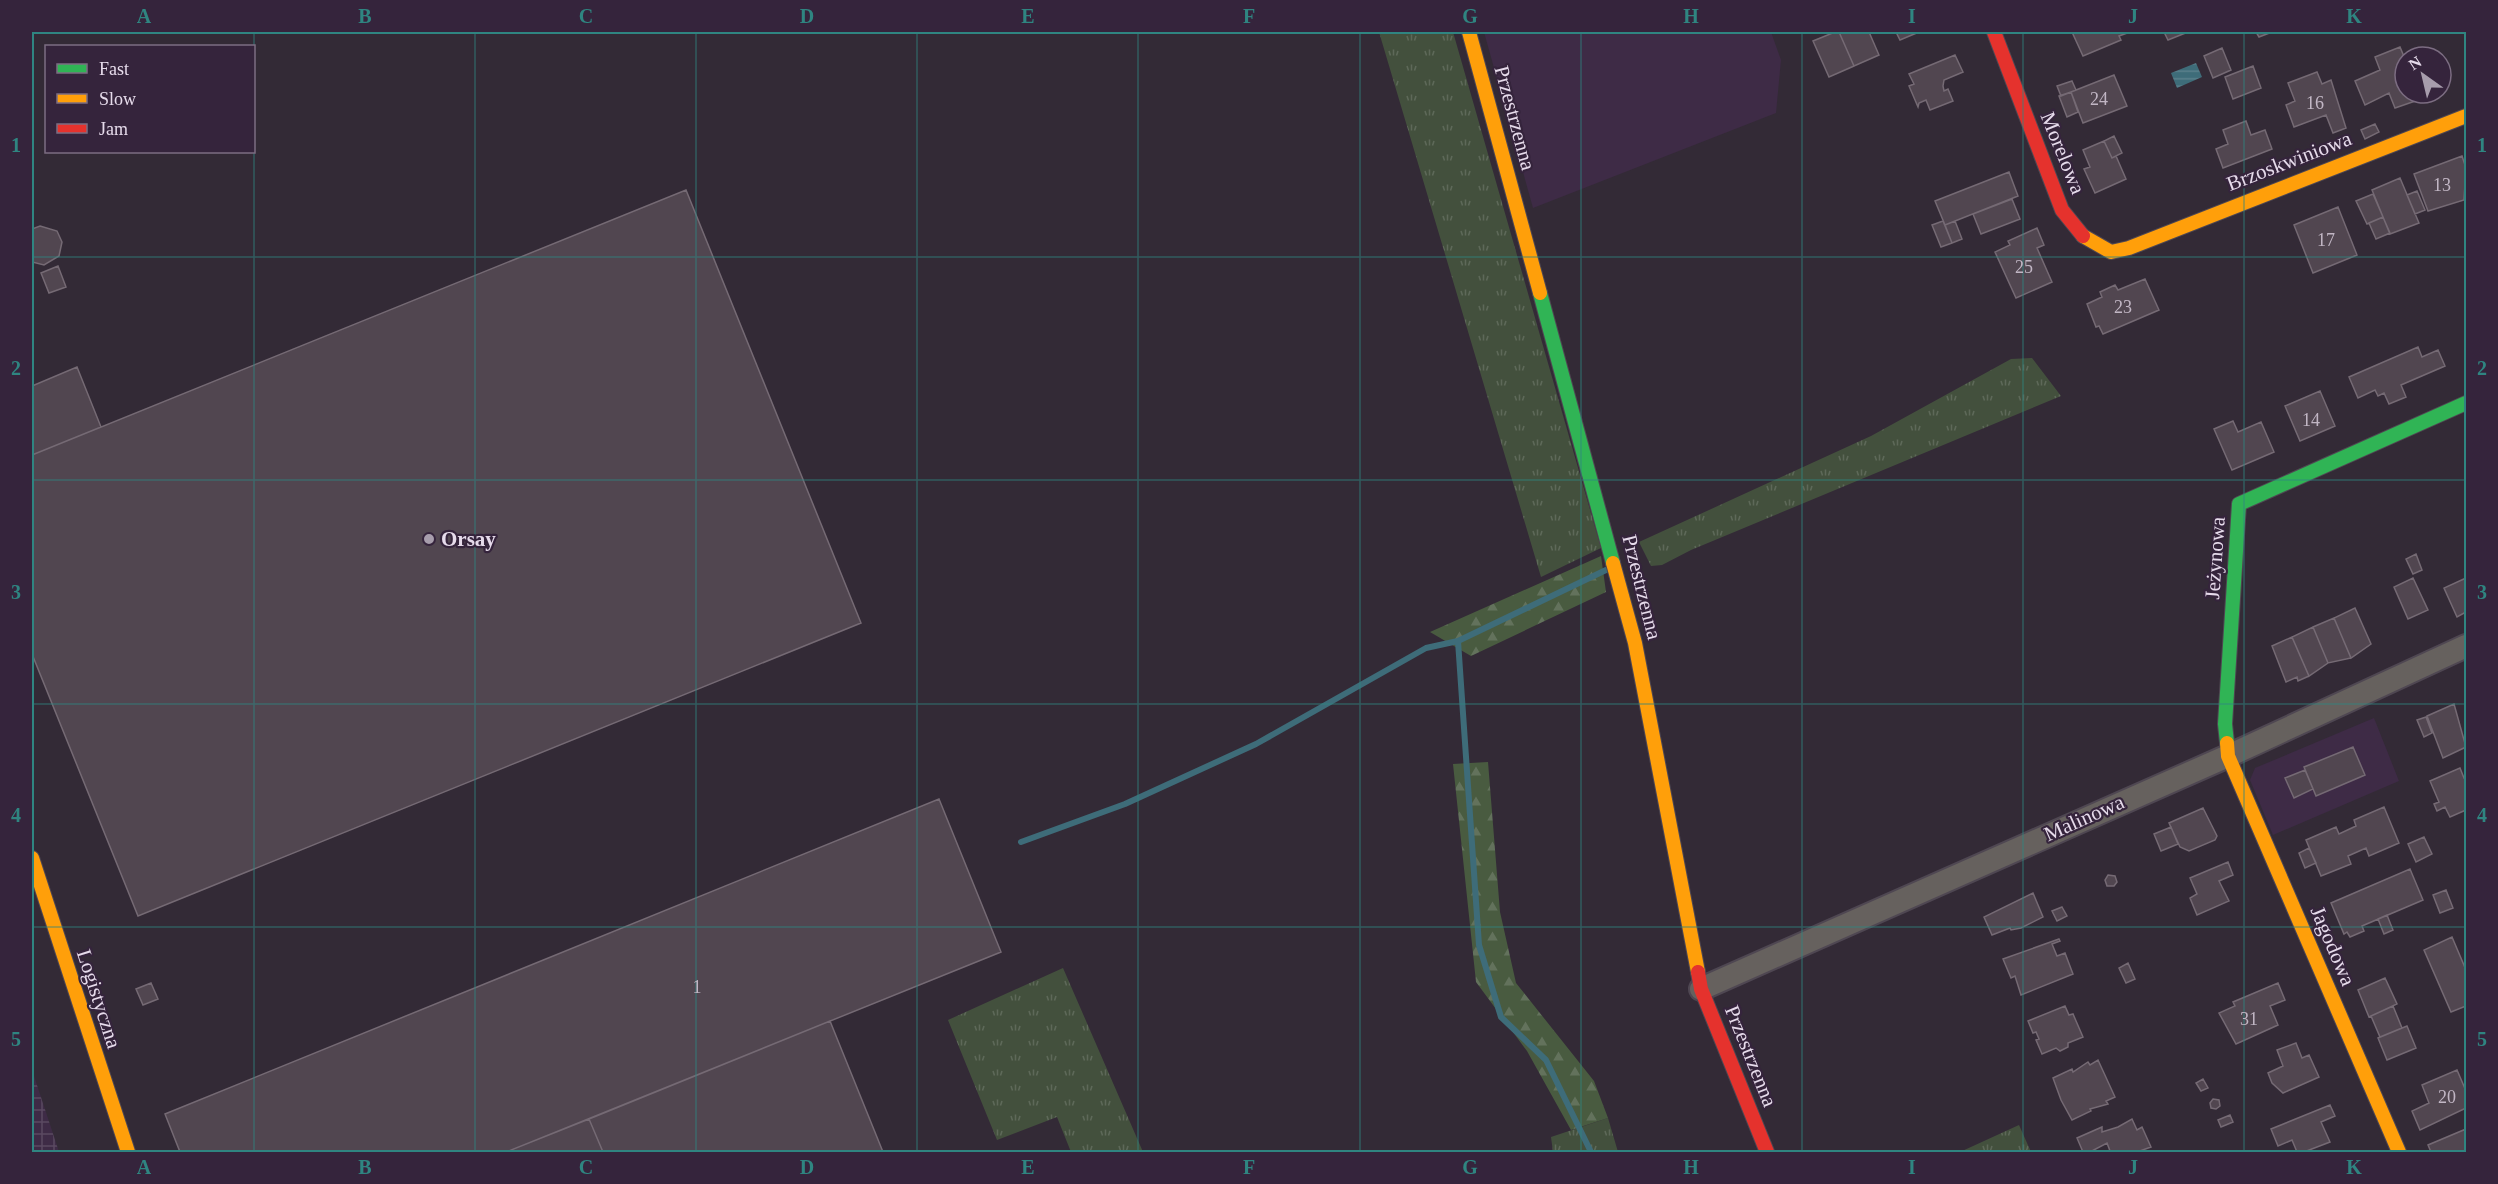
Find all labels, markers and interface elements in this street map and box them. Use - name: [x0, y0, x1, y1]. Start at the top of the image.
- text: A: [137, 5, 152, 27]
- text: B: [358, 5, 372, 27]
- text: C: [579, 5, 593, 27]
- text: D: [800, 5, 814, 27]
- text: E: [1021, 5, 1035, 27]
- text: F: [1243, 5, 1255, 27]
- text: G: [1462, 5, 1478, 27]
- text: H: [1683, 5, 1699, 27]
- text: I: [1908, 5, 1916, 27]
- text: J: [2128, 5, 2138, 27]
- text: K: [2346, 5, 2362, 27]
- legend: [45, 45, 255, 153]
- north arrow: [2393, 45, 2453, 105]
- text: N: [2405, 52, 2425, 73]
- text: Fast: [99, 59, 129, 79]
- street label: Przestrzenna: [1490, 63, 1541, 174]
- text: Slow: [99, 89, 136, 109]
- house number: 24: [2090, 89, 2108, 109]
- house number: 16: [2306, 93, 2324, 113]
- street label: Morelowa: [2036, 108, 2091, 198]
- text: Jam: [99, 119, 128, 139]
- street label: Brzoskwiniowa: [2223, 126, 2355, 196]
- text: 1: [11, 134, 21, 156]
- text: 1: [2477, 134, 2487, 156]
- house number: 13: [2433, 175, 2451, 195]
- house number: 17: [2317, 230, 2335, 250]
- house number: 25: [2015, 257, 2033, 277]
- house number: 23: [2114, 297, 2132, 317]
- text: 2: [11, 357, 21, 379]
- text: 2: [2477, 357, 2487, 379]
- house number: 14: [2302, 410, 2320, 430]
- street label: Jeżynowa: [2200, 515, 2230, 600]
- place label: Orsay: [441, 527, 496, 551]
- marker: Orsay: [422, 532, 436, 546]
- street label: Przestrzenna: [1617, 532, 1667, 643]
- text: 3: [11, 581, 21, 603]
- text: 3: [2477, 581, 2487, 603]
- street label: Malinowa: [2040, 789, 2128, 846]
- text: 4: [11, 804, 21, 826]
- text: 4: [2477, 804, 2487, 826]
- street label: Jagodowa: [2306, 903, 2361, 990]
- street label: Logistyczna: [72, 946, 126, 1052]
- house number: 1: [693, 977, 702, 997]
- street label: Przestrzenna: [1720, 1002, 1782, 1111]
- house number: 31: [2240, 1009, 2258, 1029]
- text: 5: [11, 1028, 21, 1050]
- text: 5: [2477, 1028, 2487, 1050]
- house number: 20: [2438, 1087, 2456, 1107]
- text: A: [137, 1156, 152, 1178]
- text: B: [358, 1156, 372, 1178]
- text: C: [579, 1156, 593, 1178]
- text: D: [800, 1156, 814, 1178]
- text: E: [1021, 1156, 1035, 1178]
- text: F: [1243, 1156, 1255, 1178]
- text: G: [1462, 1156, 1478, 1178]
- text: H: [1683, 1156, 1699, 1178]
- text: I: [1908, 1156, 1916, 1178]
- text: J: [2128, 1156, 2138, 1178]
- text: K: [2346, 1156, 2362, 1178]

